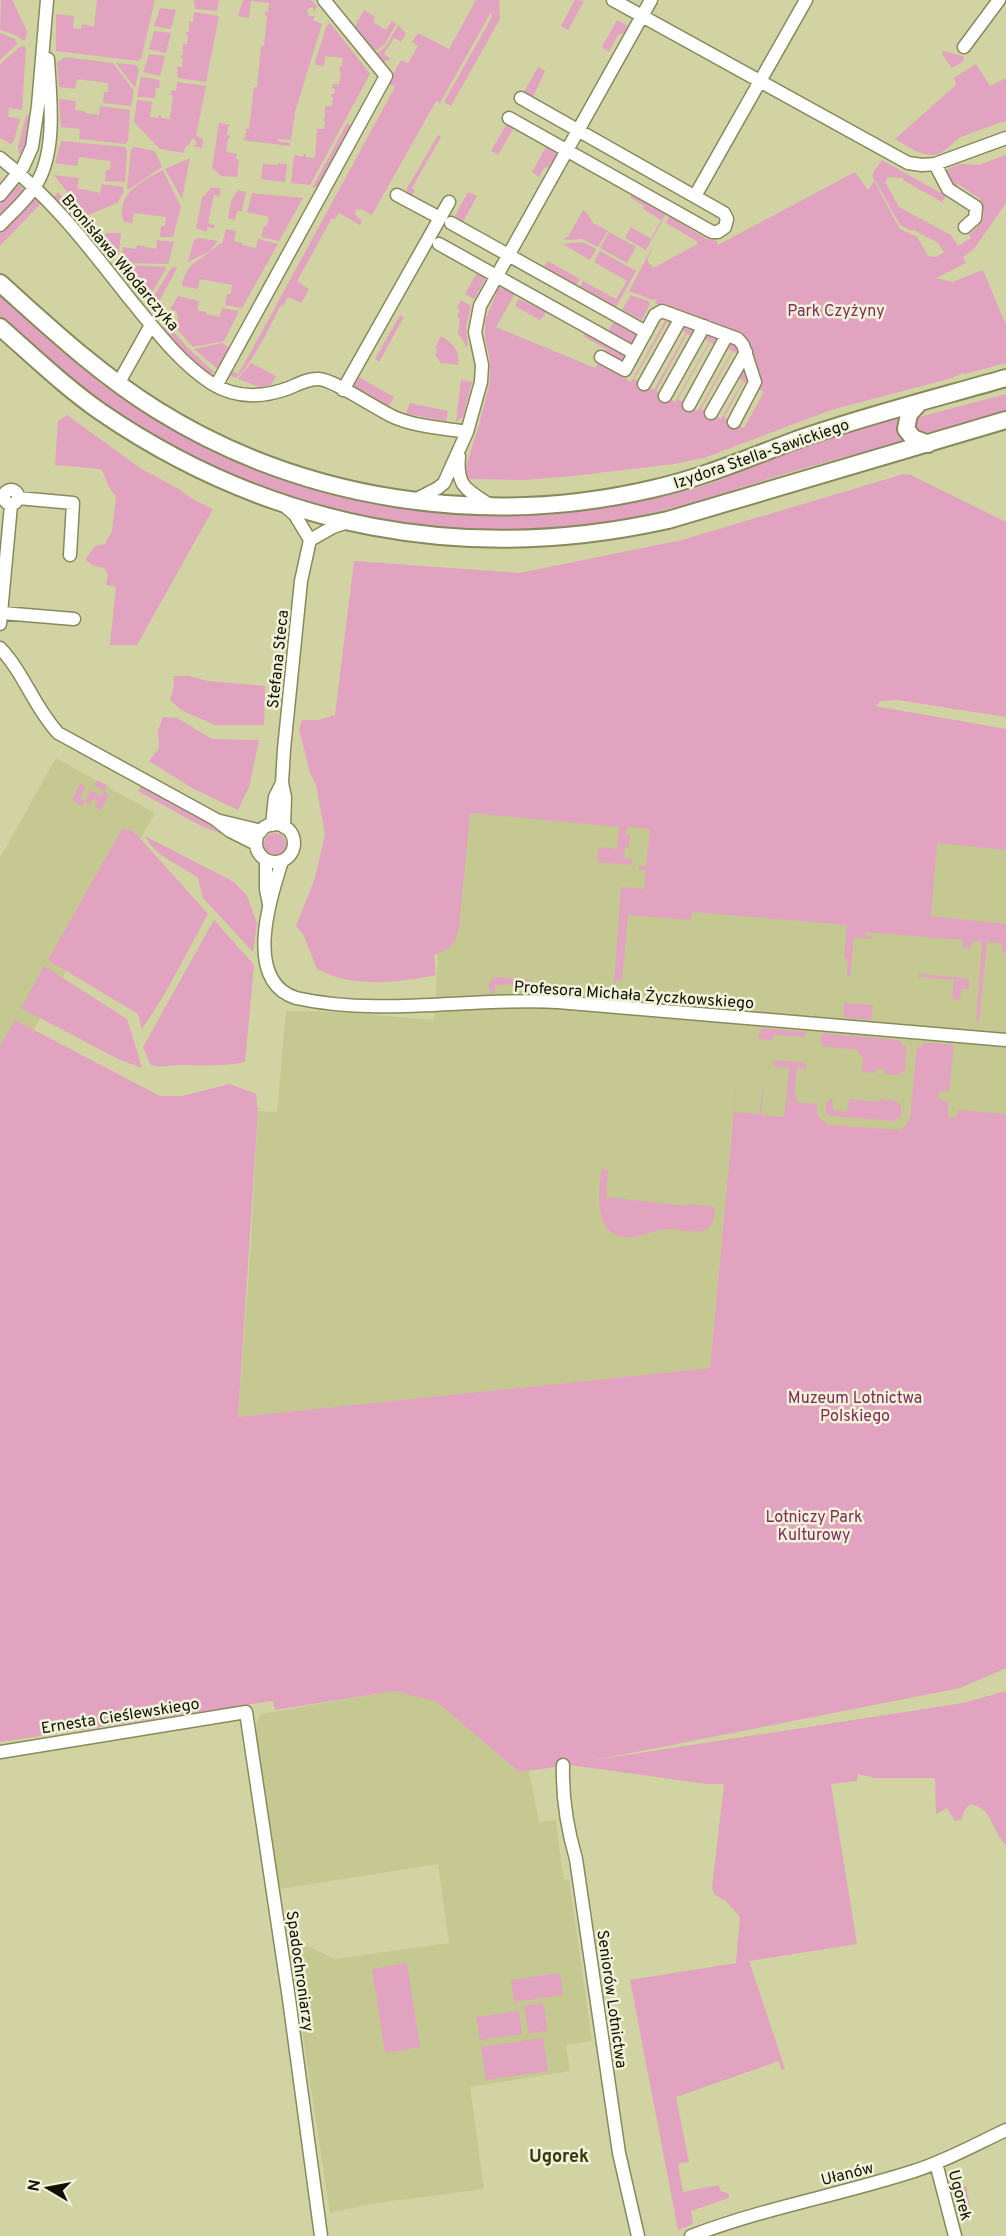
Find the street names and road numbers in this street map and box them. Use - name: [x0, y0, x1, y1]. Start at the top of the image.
- street label: Bronisława Włodarczyka: [56, 191, 183, 336]
- street label: Izydora Stella-Sawickiego: [671, 415, 852, 494]
- street label: Stefana Steca: [264, 609, 294, 710]
- street label: Profesora Michała Życzkowskiego: [513, 977, 755, 1014]
- street label: Ernesta Cieślewskiego: [40, 1695, 201, 1739]
- street label: Spadochroniarzy: [281, 1910, 317, 2033]
- street label: Seniorów Lotnictwa: [591, 1929, 631, 2070]
- street label: Ułanów: [819, 2159, 876, 2191]
- street label: Ugorek: [943, 2168, 975, 2223]

